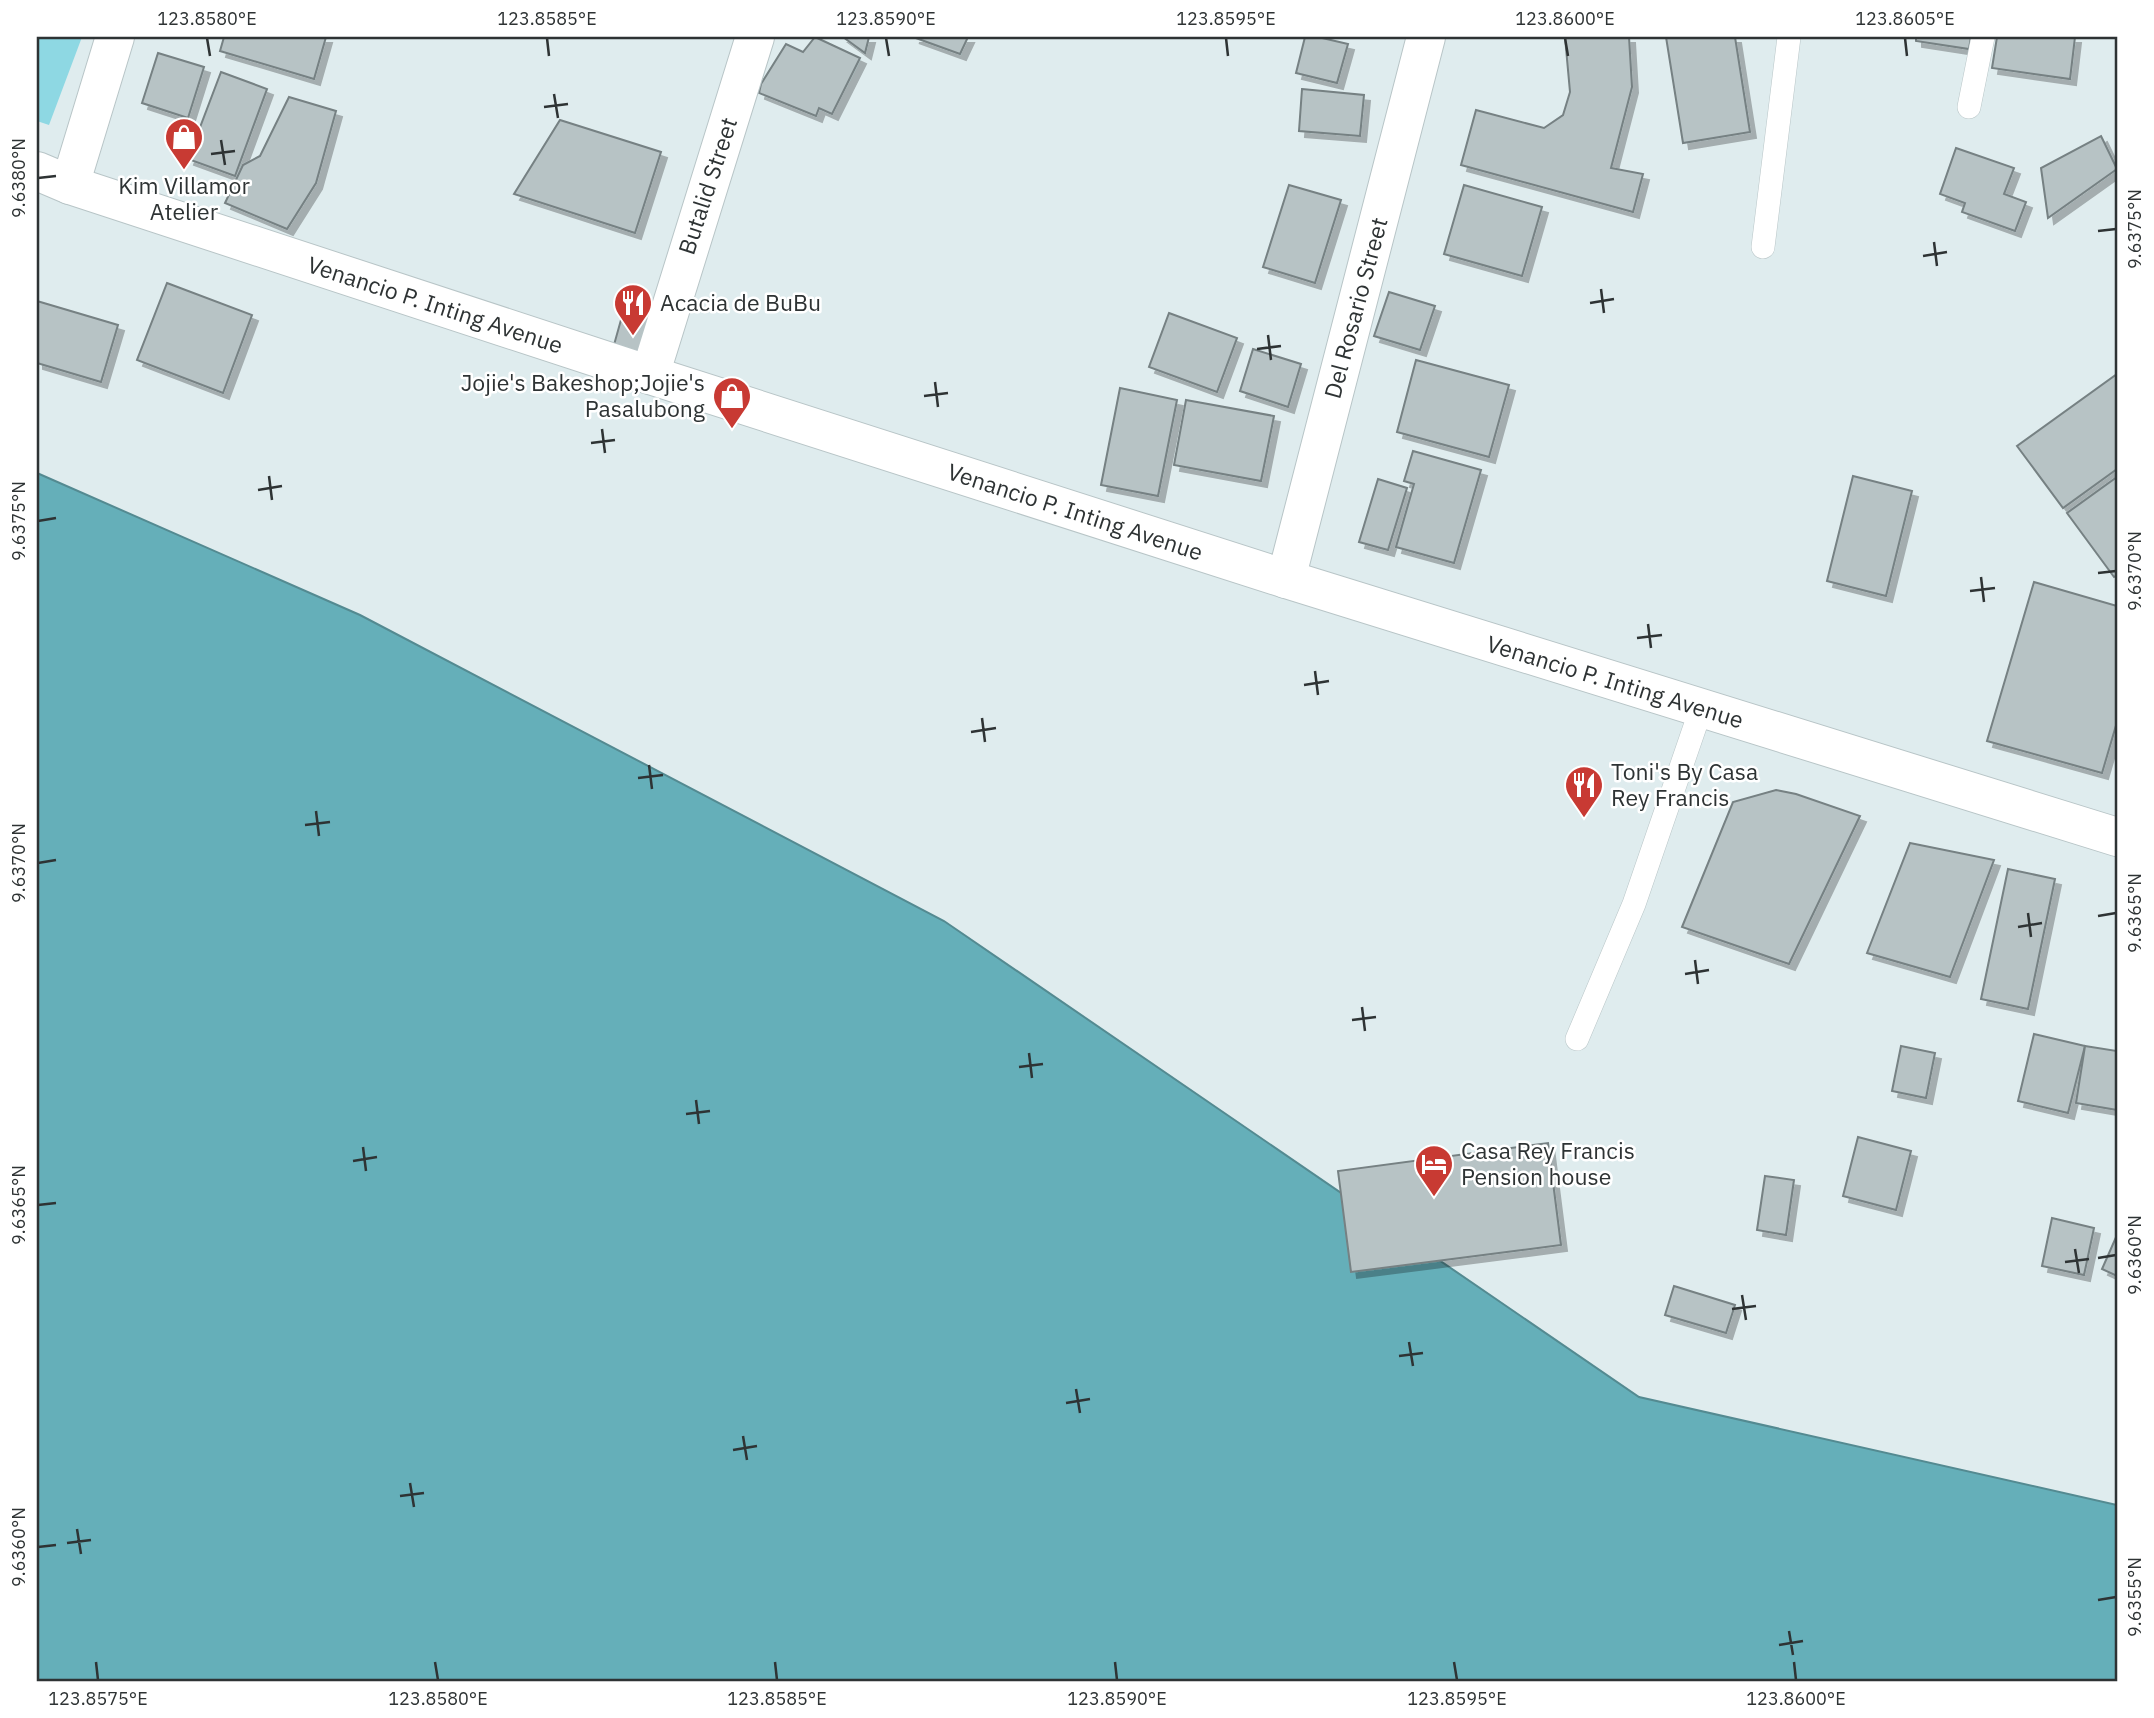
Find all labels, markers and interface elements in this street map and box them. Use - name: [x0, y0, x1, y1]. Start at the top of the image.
- text: 123.8580°E: [157, 7, 257, 30]
- text: 123.8585°E: [497, 7, 597, 30]
- text: 123.8590°E: [836, 7, 936, 30]
- text: 123.8595°E: [1176, 7, 1276, 30]
- text: 123.8600°E: [1515, 7, 1615, 30]
- text: 123.8605°E: [1855, 7, 1955, 30]
- street label: Butalid Street: [671, 113, 743, 258]
- shop icon: Kim Villamor Atelier: [163, 116, 205, 171]
- text: 9.6380°N: [7, 138, 30, 218]
- place label: Kim Villamor Atelier: [118, 170, 250, 226]
- text: 9.6375°N: [2123, 189, 2146, 269]
- street label: Del Rosario Street: [1316, 214, 1394, 401]
- street label: Venancio P. Inting Avenue: [304, 249, 567, 360]
- restaurant icon: Acacia de BuBu: [612, 282, 654, 337]
- place label: Acacia de BuBu: [660, 287, 821, 317]
- place label: Jojie's Bakeshop;Jojie's Pasalubong: [461, 367, 705, 423]
- shop icon: Jojie's Bakeshop;Jojie's Pasalubong: [711, 375, 753, 430]
- street label: Venancio P. Inting Avenue: [944, 456, 1207, 567]
- text: 9.6375°N: [7, 481, 30, 561]
- text: 9.6370°N: [2123, 531, 2146, 611]
- street label: Venancio P. Inting Avenue: [1483, 628, 1747, 734]
- place label: Toni's By Casa Rey Francis: [1611, 756, 1758, 812]
- restaurant icon: Toni's By Casa Rey Francis: [1563, 764, 1605, 819]
- text: 9.6370°N: [7, 823, 30, 903]
- text: 9.6365°N: [2123, 873, 2146, 953]
- place label: Casa Rey Francis Pension house: [1461, 1135, 1635, 1191]
- hotel icon: Casa Rey Francis Pension house: [1413, 1143, 1455, 1198]
- text: 9.6365°N: [7, 1165, 30, 1245]
- text: 9.6360°N: [2123, 1215, 2146, 1295]
- text: 9.6360°N: [7, 1507, 30, 1587]
- text: 9.6355°N: [2123, 1557, 2146, 1637]
- text: 123.8575°E: [48, 1687, 148, 1710]
- text: 123.8580°E: [388, 1687, 488, 1710]
- text: 123.8585°E: [727, 1687, 827, 1710]
- text: 123.8590°E: [1067, 1687, 1167, 1710]
- text: 123.8595°E: [1407, 1687, 1507, 1710]
- text: 123.8600°E: [1746, 1687, 1846, 1710]

